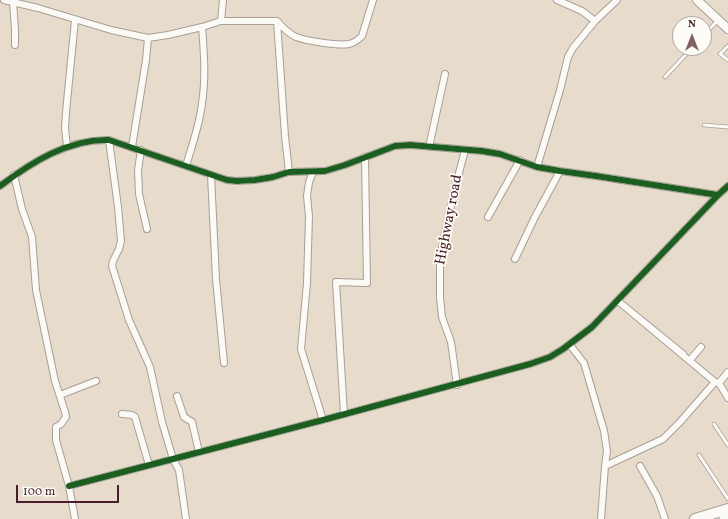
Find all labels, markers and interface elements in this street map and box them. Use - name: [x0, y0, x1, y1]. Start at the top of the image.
- north arrow: [672, 16, 712, 56]
- text: N: [688, 17, 696, 32]
- street label: Highway road: [432, 173, 468, 267]
- scale bar: [18, 477, 121, 503]
- text: 100 m: [23, 484, 55, 500]

